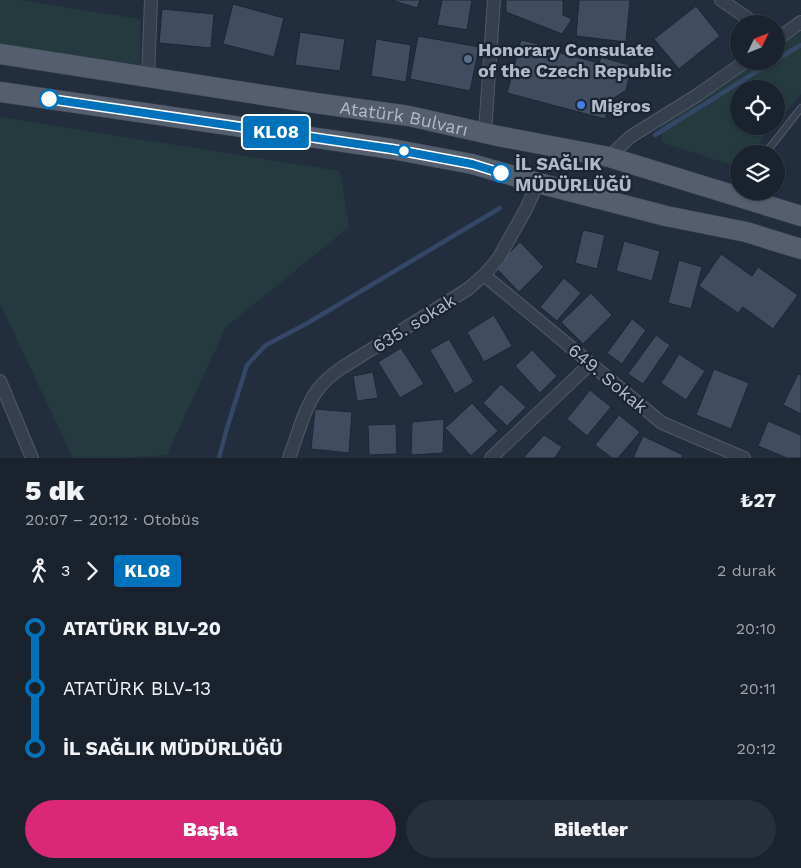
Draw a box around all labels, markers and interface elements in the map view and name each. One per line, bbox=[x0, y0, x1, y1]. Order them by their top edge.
north arrow bbox=[730, 15, 785, 70]
map controls bbox=[730, 15, 785, 200]
place label: Honorary Consulate of the Czech Republic bbox=[478, 39, 672, 81]
marker: Honorary Consulate of the Czech Republic bbox=[462, 53, 474, 65]
button: locate bbox=[730, 80, 785, 135]
unlabelled marker bbox=[39, 89, 59, 109]
place label: Migros bbox=[591, 95, 651, 116]
street label: Atatürk Bulvarı bbox=[338, 96, 470, 139]
marker: Migros bbox=[575, 99, 587, 111]
line badge: KL08 bbox=[241, 116, 311, 148]
text: KL08 bbox=[253, 121, 299, 142]
unlabelled marker bbox=[397, 144, 411, 158]
button: layers bbox=[730, 145, 785, 200]
place label: İL SAĞLIK MÜDÜRLÜĞÜ bbox=[515, 153, 632, 195]
marker: İL SAĞLIK MÜDÜRLÜĞÜ bbox=[491, 163, 511, 183]
street label: 635. sokak bbox=[369, 289, 459, 357]
street label: 649. Sokak bbox=[564, 339, 652, 417]
text: 5 dk bbox=[25, 474, 84, 507]
text: ₺27 bbox=[740, 489, 776, 512]
text: 20:07 – 20:12 · Otobüs bbox=[25, 510, 199, 529]
icon: walk bbox=[25, 557, 53, 585]
icon: forward bbox=[78, 557, 106, 585]
text: KL08 bbox=[124, 560, 171, 581]
text: 3 bbox=[61, 561, 70, 580]
text: 2 durak bbox=[717, 561, 776, 580]
text: ATATÜRK BLV-20 bbox=[63, 617, 221, 640]
text: 20:10 bbox=[736, 619, 776, 638]
text: ATATÜRK BLV-13 bbox=[63, 677, 211, 700]
text: 20:11 bbox=[740, 679, 776, 698]
text: İL SAĞLIK MÜDÜRLÜĞÜ bbox=[63, 737, 283, 760]
text: 20:12 bbox=[736, 739, 776, 758]
button: Başla bbox=[25, 800, 396, 858]
button: Biletler bbox=[406, 800, 776, 858]

